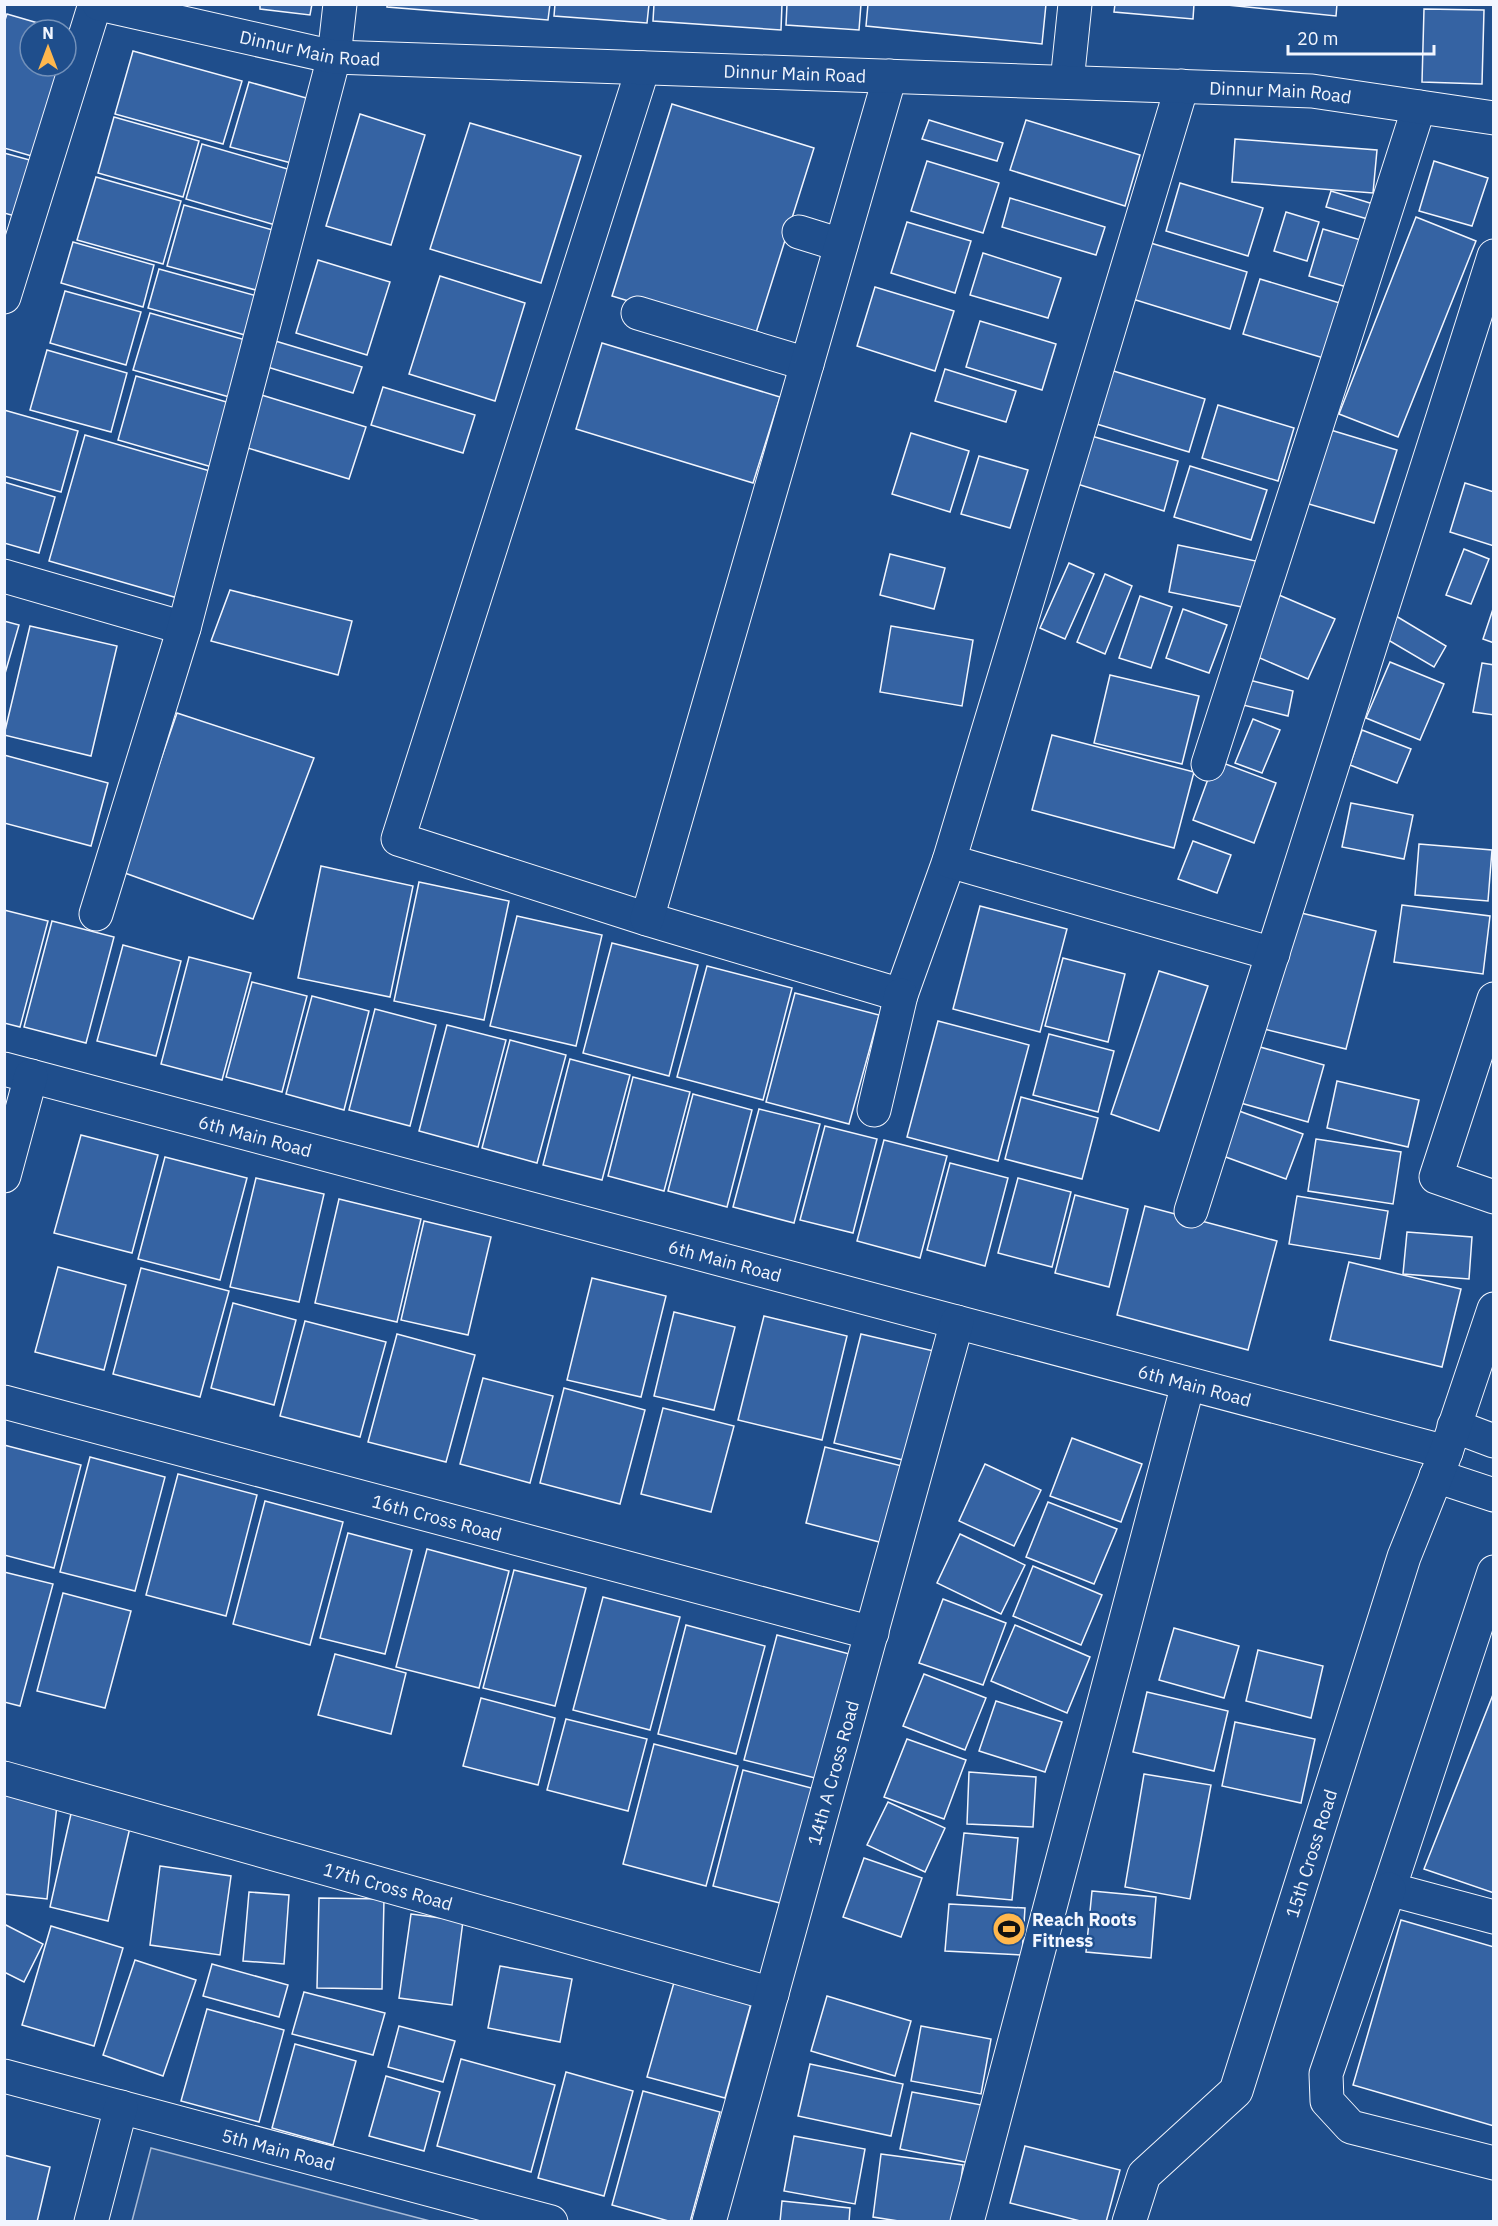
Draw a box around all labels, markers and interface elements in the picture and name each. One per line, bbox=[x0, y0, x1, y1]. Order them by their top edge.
north arrow bbox=[18, 18, 78, 78]
scale bar bbox=[1288, 18, 1434, 56]
text: N bbox=[42, 23, 54, 43]
street label: Dinnur Main Road bbox=[238, 25, 381, 70]
text: 20 m bbox=[1297, 27, 1339, 50]
street label: Dinnur Main Road bbox=[723, 59, 867, 87]
street label: Dinnur Main Road bbox=[1209, 76, 1353, 108]
street label: 6th Main Road bbox=[196, 1110, 314, 1162]
street label: 6th Main Road bbox=[666, 1234, 784, 1287]
street label: 6th Main Road bbox=[1136, 1359, 1254, 1411]
street label: 16th Cross Road bbox=[370, 1489, 504, 1545]
street label: 14th A Cross Road bbox=[802, 1698, 864, 1848]
street label: 15th Cross Road bbox=[1280, 1786, 1342, 1920]
street label: 17th Cross Road bbox=[321, 1857, 455, 1915]
place label: Reach Roots Fitness bbox=[1032, 1908, 1137, 1952]
sports icon: Reach Roots Fitness bbox=[991, 1911, 1027, 1947]
street label: 5th Main Road bbox=[219, 2123, 338, 2175]

